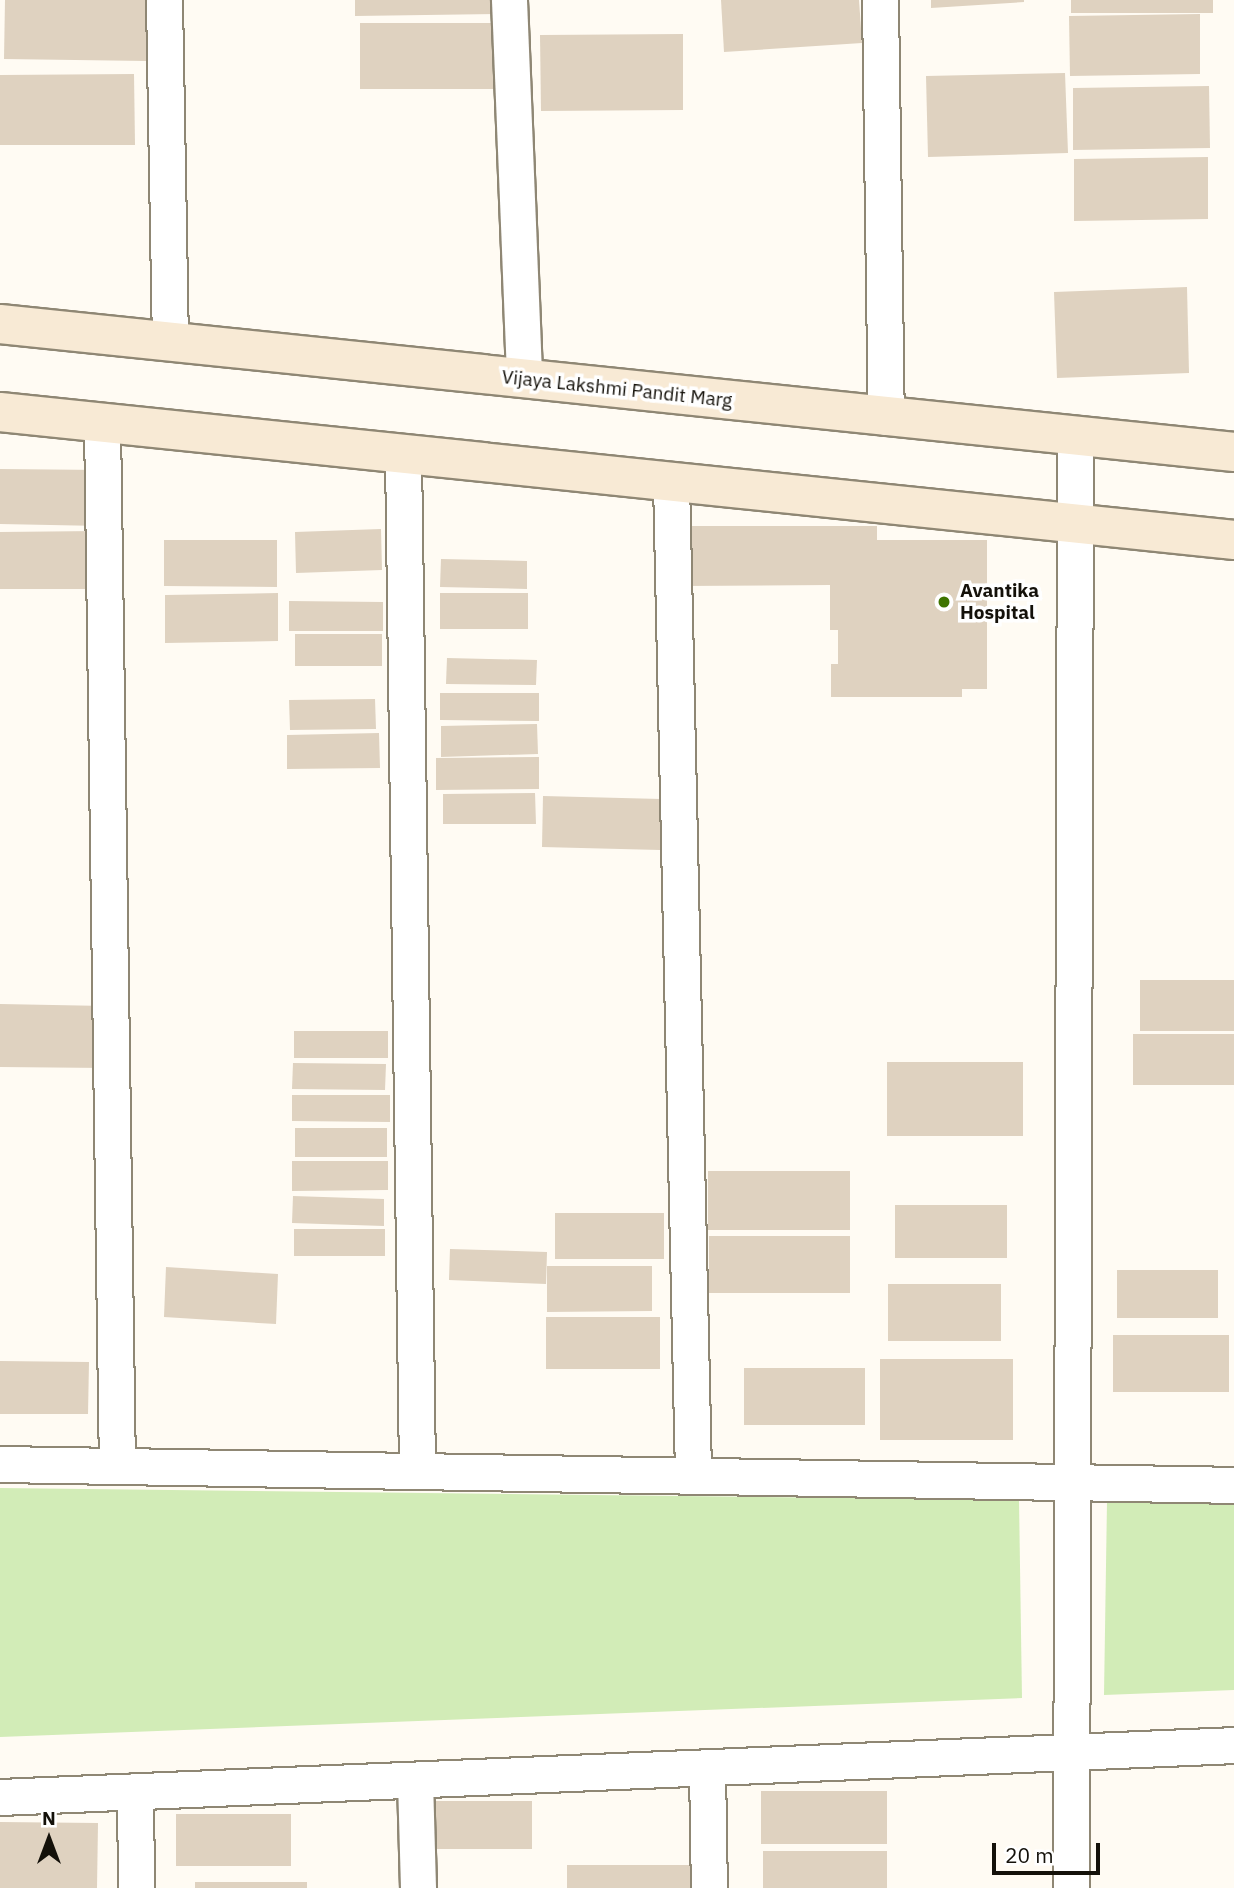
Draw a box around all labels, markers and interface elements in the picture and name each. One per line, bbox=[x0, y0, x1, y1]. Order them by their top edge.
street label: Vijaya Lakshmi Pandit Marg bbox=[501, 366, 733, 412]
place label: Avantika Hospital bbox=[960, 580, 1039, 624]
marker: Avantika Hospital bbox=[934, 592, 954, 612]
north arrow bbox=[14, 1804, 84, 1874]
text: N bbox=[42, 1806, 56, 1830]
scale bar bbox=[996, 1828, 1104, 1872]
text: 20 m bbox=[1005, 1841, 1054, 1869]

